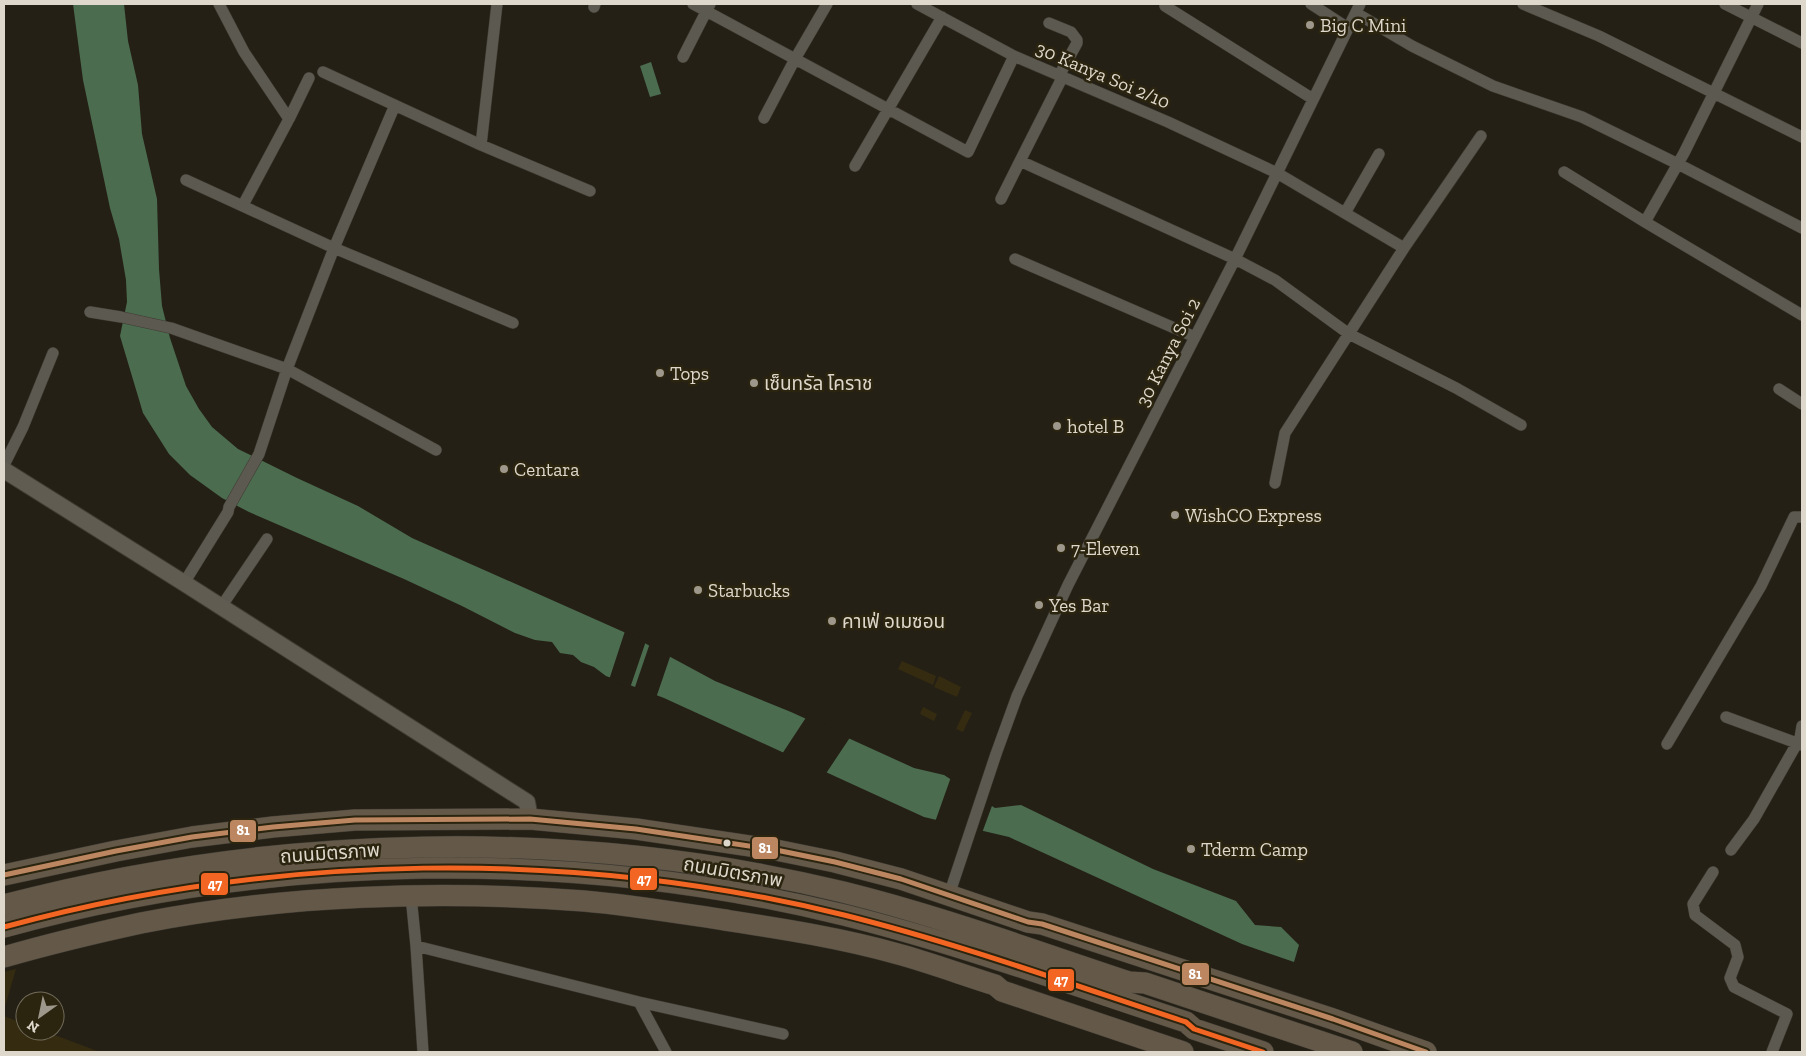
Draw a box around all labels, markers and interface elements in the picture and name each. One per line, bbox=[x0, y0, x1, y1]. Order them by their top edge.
place label: Big C Mini bbox=[1320, 14, 1406, 37]
marker: Big C Mini bbox=[1304, 19, 1316, 31]
street label: 30 Kanya Soi 2/10 bbox=[1032, 36, 1174, 114]
street label: 30 Kanya Soi 2 bbox=[1131, 294, 1205, 410]
place label: Tops bbox=[670, 362, 709, 385]
marker: Tops bbox=[654, 367, 666, 379]
place label: เซ็นทรัล โคราช bbox=[764, 372, 872, 395]
marker: เซ็นทรัล โคราช bbox=[748, 377, 760, 389]
place label: hotel B bbox=[1067, 415, 1124, 438]
marker: hotel B bbox=[1051, 420, 1063, 432]
place label: Centara bbox=[514, 458, 579, 481]
marker: Centara bbox=[498, 463, 510, 475]
place label: WishCO Express bbox=[1185, 504, 1322, 527]
marker: WishCO Express bbox=[1169, 509, 1181, 521]
place label: 7-Eleven bbox=[1071, 537, 1140, 560]
marker: 7-Eleven bbox=[1055, 542, 1067, 554]
place label: Starbucks bbox=[708, 579, 790, 602]
marker: Starbucks bbox=[692, 584, 704, 596]
place label: Yes Bar bbox=[1048, 594, 1109, 617]
marker: Yes Bar bbox=[1033, 599, 1045, 611]
place label: คาเฟ่ อเมซอน bbox=[842, 610, 945, 633]
marker: คาเฟ่ อเมซอน bbox=[826, 615, 838, 627]
line badge: 81 bbox=[229, 819, 257, 843]
text: 81 bbox=[236, 822, 250, 839]
line badge: 81 bbox=[751, 836, 779, 860]
street label: ถนนมิตรภาพ bbox=[279, 838, 381, 868]
unlabelled marker bbox=[722, 838, 732, 848]
place label: Tderm Camp bbox=[1201, 838, 1308, 861]
text: 81 bbox=[758, 840, 772, 857]
marker: Tderm Camp bbox=[1185, 843, 1197, 855]
street label: ถนนมิตรภาพ bbox=[682, 852, 784, 892]
line badge: 47 bbox=[629, 867, 658, 891]
text: 47 bbox=[637, 871, 651, 888]
line badge: 47 bbox=[200, 872, 229, 896]
text: 47 bbox=[208, 876, 222, 893]
line badge: 81 bbox=[1181, 962, 1210, 986]
text: 81 bbox=[1188, 966, 1202, 983]
line badge: 47 bbox=[1047, 968, 1075, 992]
text: 47 bbox=[1054, 972, 1068, 989]
north arrow bbox=[15, 991, 65, 1041]
text: N bbox=[24, 1016, 42, 1037]

